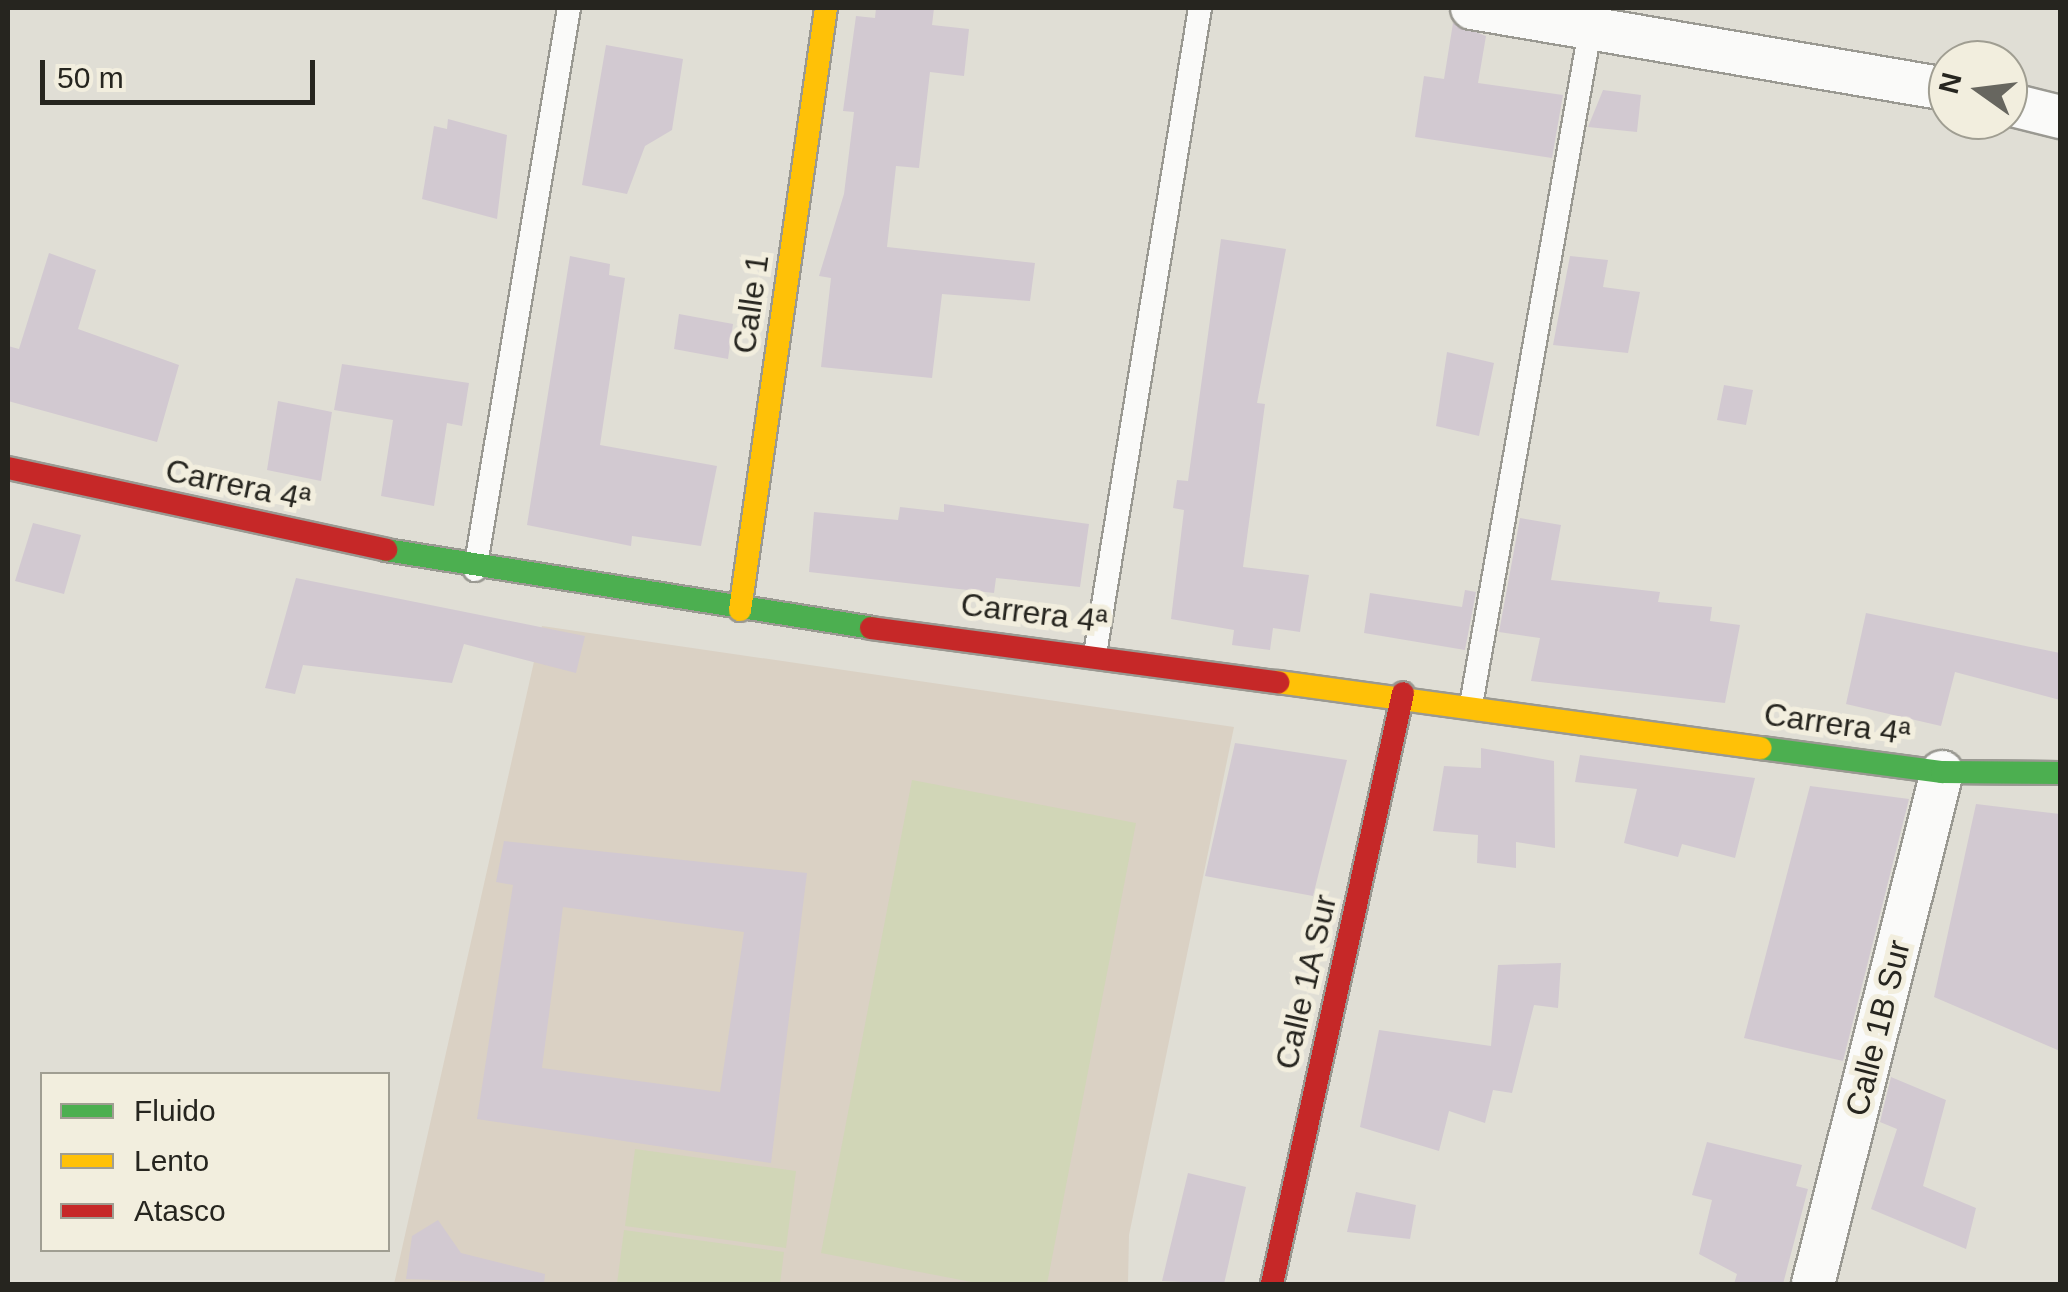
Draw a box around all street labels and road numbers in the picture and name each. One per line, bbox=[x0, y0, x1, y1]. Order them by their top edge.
street label: Calle 1 bbox=[725, 252, 777, 356]
street label: Carrera 4ª bbox=[162, 451, 314, 519]
street label: Carrera 4ª bbox=[959, 585, 1109, 641]
street label: Carrera 4ª bbox=[1762, 695, 1912, 753]
street label: Calle 1A Sur bbox=[1267, 890, 1345, 1074]
street label: Calle 1B Sur bbox=[1838, 936, 1918, 1120]

